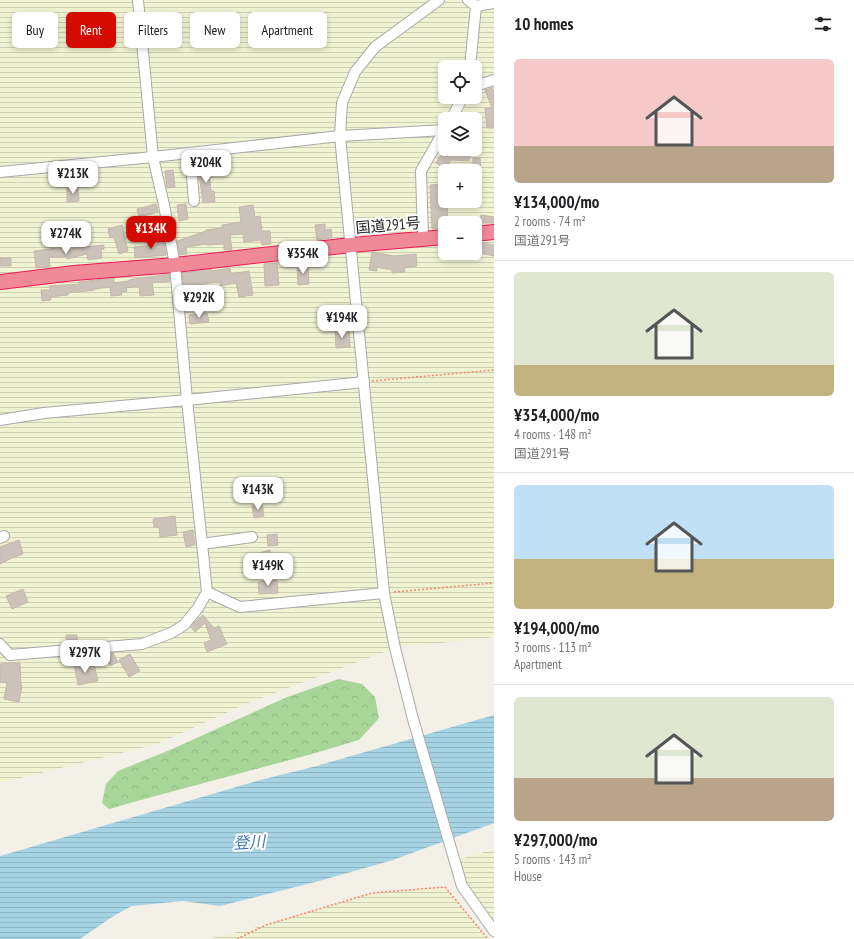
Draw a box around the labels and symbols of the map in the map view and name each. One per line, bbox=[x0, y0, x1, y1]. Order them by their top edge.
pin: ¥204K bbox=[178, 150, 234, 184]
pin: ¥213K bbox=[45, 161, 101, 195]
street label: 国道291号 bbox=[355, 213, 421, 237]
pin: ¥134K bbox=[123, 216, 179, 250]
pin: ¥274K bbox=[38, 221, 94, 255]
pin: ¥354K bbox=[275, 241, 331, 275]
pin: ¥292K bbox=[171, 285, 227, 319]
pin: ¥194K bbox=[314, 305, 370, 339]
pin: ¥143K bbox=[230, 477, 286, 511]
pin: ¥149K bbox=[240, 553, 296, 587]
pin: ¥297K bbox=[57, 640, 113, 674]
water label: 登川 bbox=[232, 831, 268, 853]

